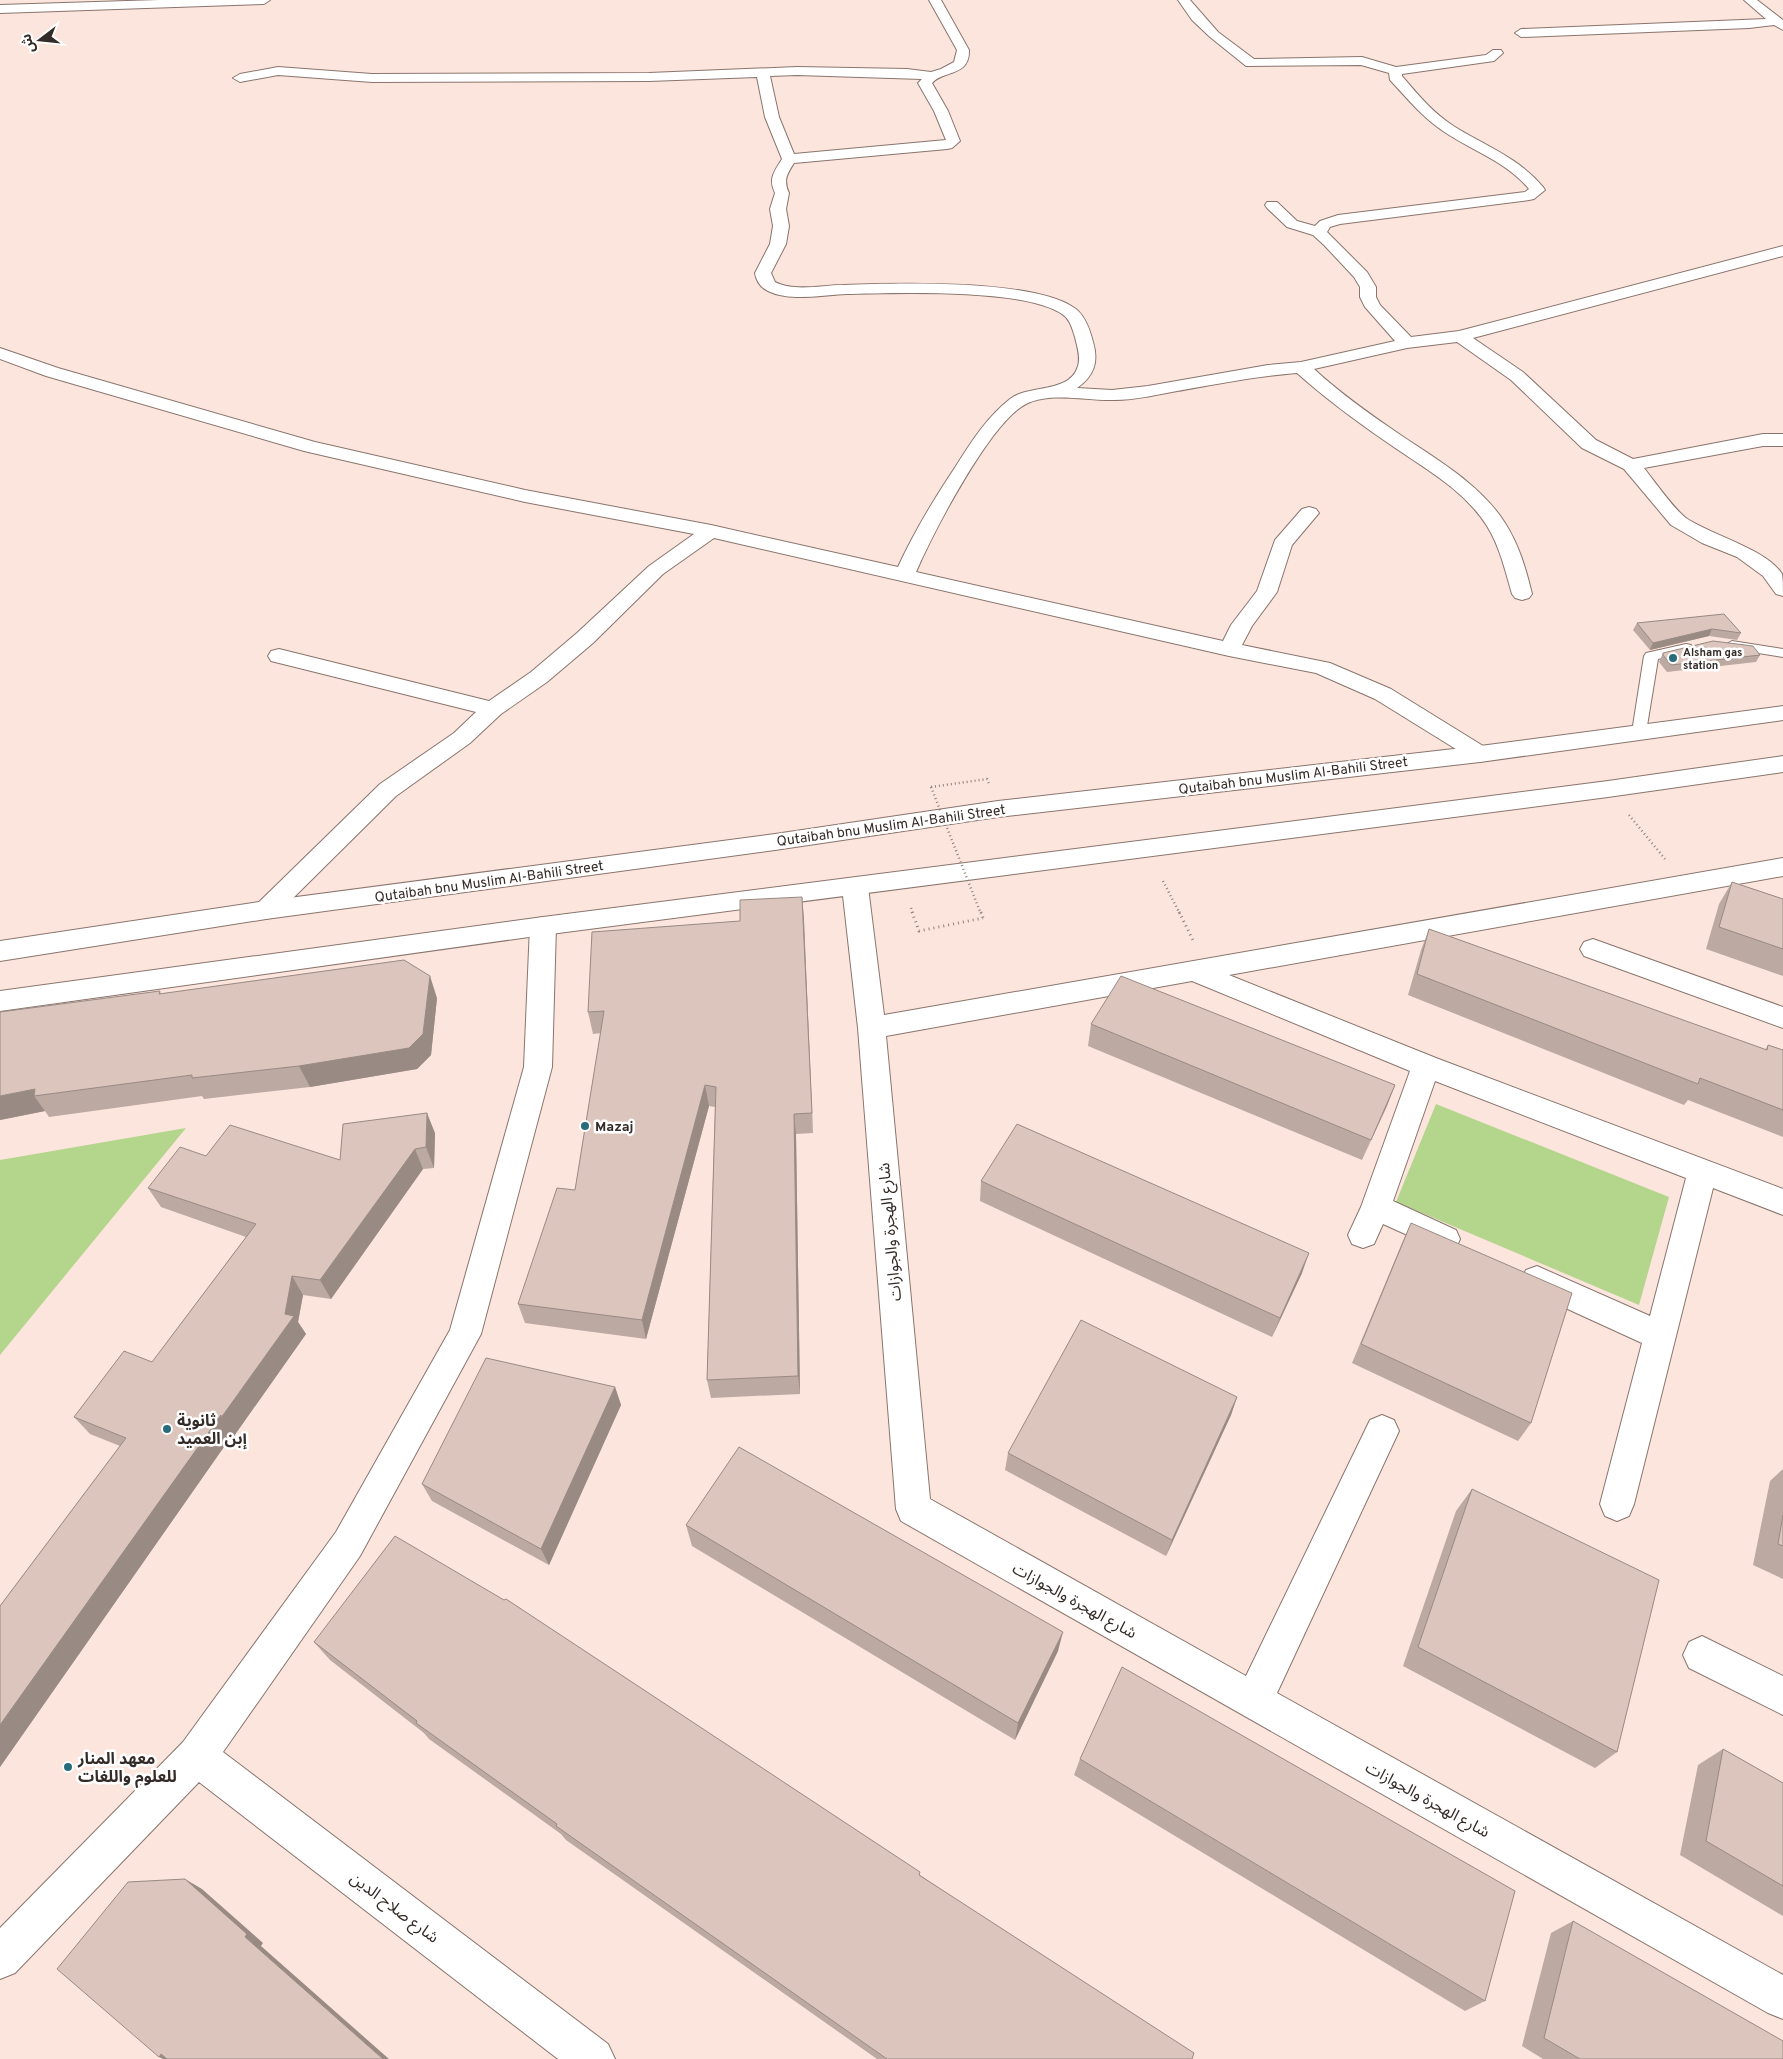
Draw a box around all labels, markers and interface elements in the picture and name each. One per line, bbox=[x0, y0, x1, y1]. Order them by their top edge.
north arrow bbox=[15, 15, 65, 65]
text: ش bbox=[18, 32, 40, 55]
place label: Alsham gas station bbox=[1683, 646, 1743, 673]
marker: Alsham gas station bbox=[1667, 652, 1679, 664]
street label: Qutaibah bnu Muslim Al-Bahili Street bbox=[1178, 754, 1409, 799]
street label: Qutaibah bnu Muslim Al-Bahili Street bbox=[776, 802, 1007, 851]
street label: Qutaibah bnu Muslim Al-Bahili Street bbox=[374, 858, 605, 907]
place label: Mazaj bbox=[595, 1119, 634, 1136]
marker: Mazaj bbox=[579, 1120, 591, 1132]
street label: شارع الهجرة والجوازات bbox=[875, 1162, 908, 1302]
place label: ثانوية إبن العميد bbox=[177, 1412, 247, 1450]
marker: ثانوية إبن العميد bbox=[161, 1423, 173, 1435]
street label: شارع الهجرة والجوازات bbox=[1008, 1559, 1140, 1645]
place label: معهد المنار للعلوم واللغات bbox=[77, 1750, 177, 1788]
street label: شارع الهجرة والجوازات bbox=[1361, 1758, 1493, 1844]
marker: معهد المنار للعلوم واللغات bbox=[62, 1761, 74, 1773]
street label: شارع صلاح الدين bbox=[345, 1869, 442, 1949]

